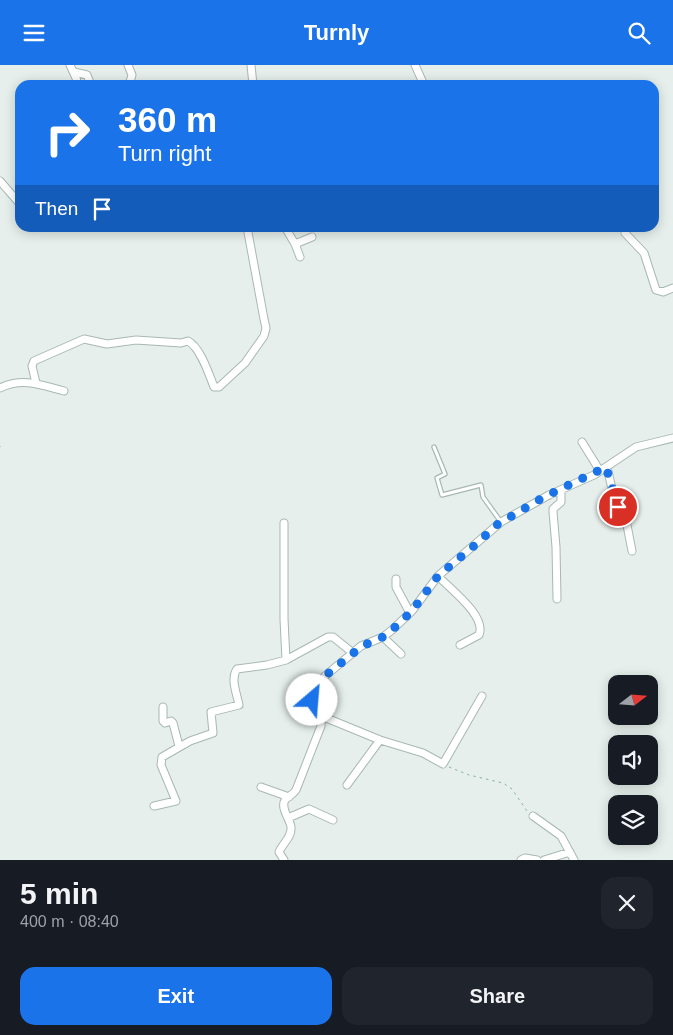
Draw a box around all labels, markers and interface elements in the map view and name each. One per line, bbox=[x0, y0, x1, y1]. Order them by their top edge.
icon: menu bbox=[20, 19, 48, 47]
icon: search bbox=[625, 19, 653, 47]
text: Turnly bbox=[304, 20, 369, 45]
icon: right bbox=[35, 100, 100, 165]
text: 360 m bbox=[118, 100, 217, 139]
text: Turn right bbox=[118, 141, 211, 166]
icon: arrive bbox=[88, 195, 116, 223]
text: Then bbox=[35, 198, 78, 219]
pin bbox=[597, 486, 639, 528]
icon: arrive bbox=[604, 493, 632, 521]
position arrow bbox=[285, 673, 337, 725]
north arrow bbox=[608, 675, 658, 725]
map controls bbox=[608, 675, 658, 845]
button: sound bbox=[608, 735, 658, 785]
button: layers bbox=[608, 795, 658, 845]
text: 5 min bbox=[20, 877, 98, 910]
button: close bbox=[601, 877, 653, 929]
text: 400 m · 08:40 bbox=[20, 913, 119, 930]
button: Exit bbox=[20, 967, 332, 1025]
button: Share bbox=[342, 967, 653, 1025]

